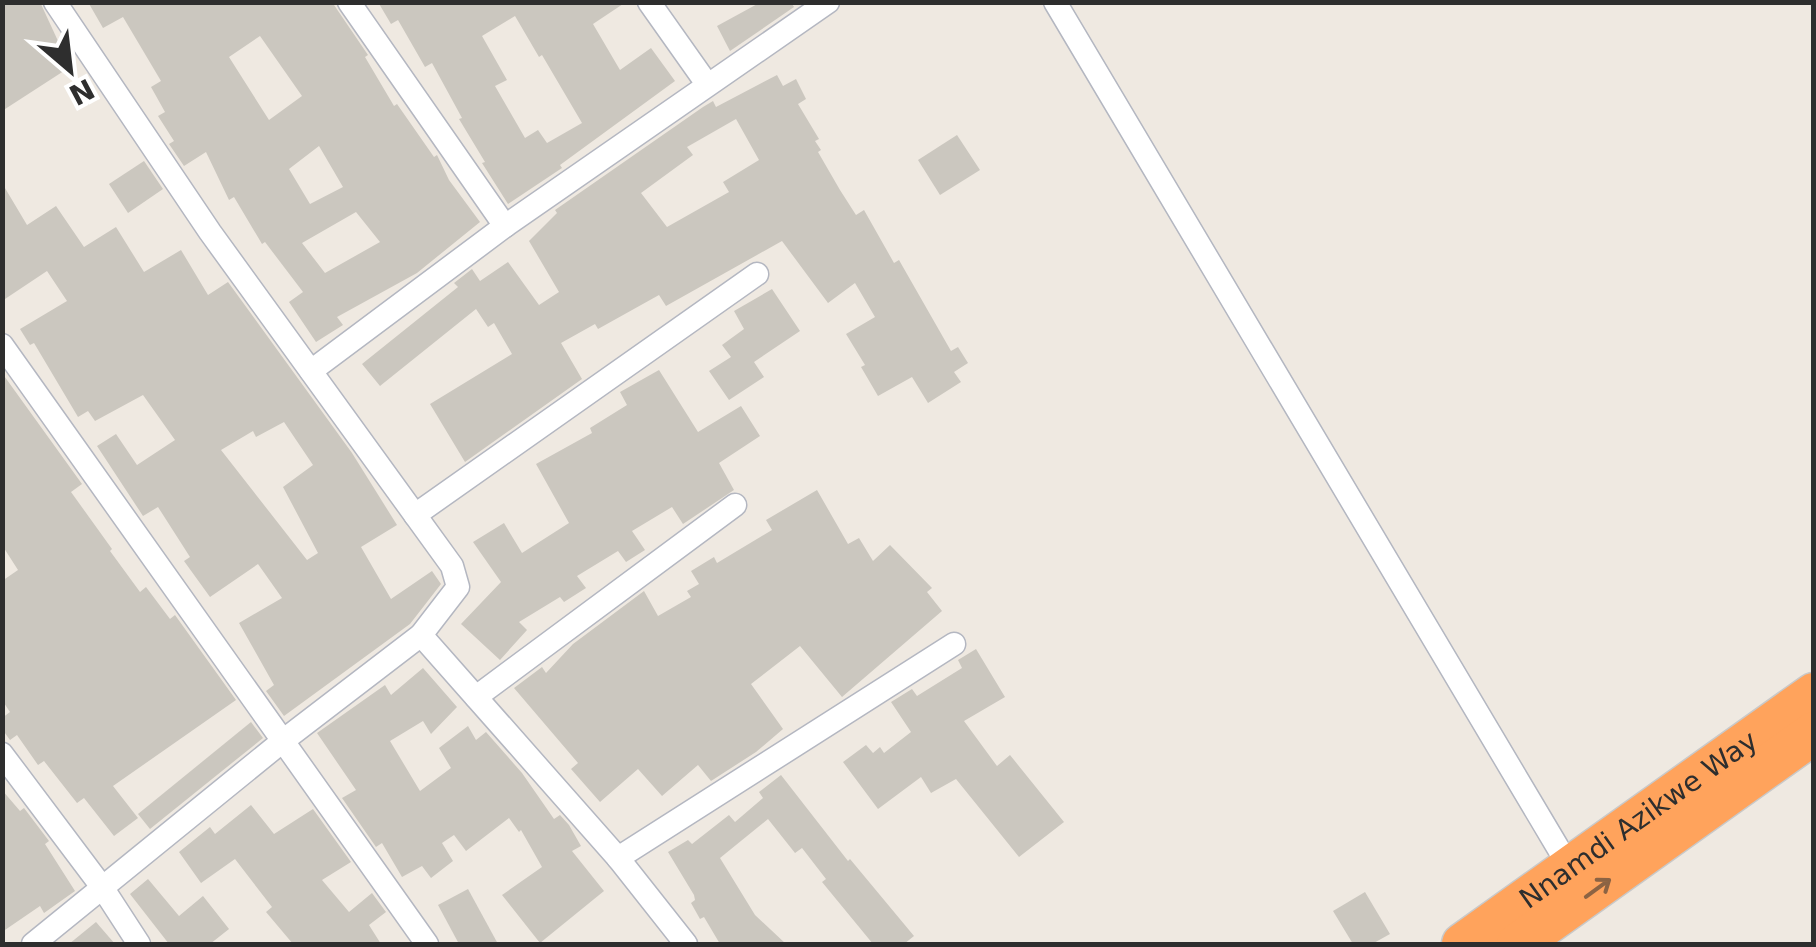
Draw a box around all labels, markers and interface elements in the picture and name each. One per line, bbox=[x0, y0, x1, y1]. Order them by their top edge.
north arrow bbox=[20, 20, 120, 120]
text: N bbox=[63, 72, 100, 112]
street label: Nnamdi Azikwe Way bbox=[1513, 724, 1764, 916]
one-way arrow bbox=[1583, 877, 1611, 898]

